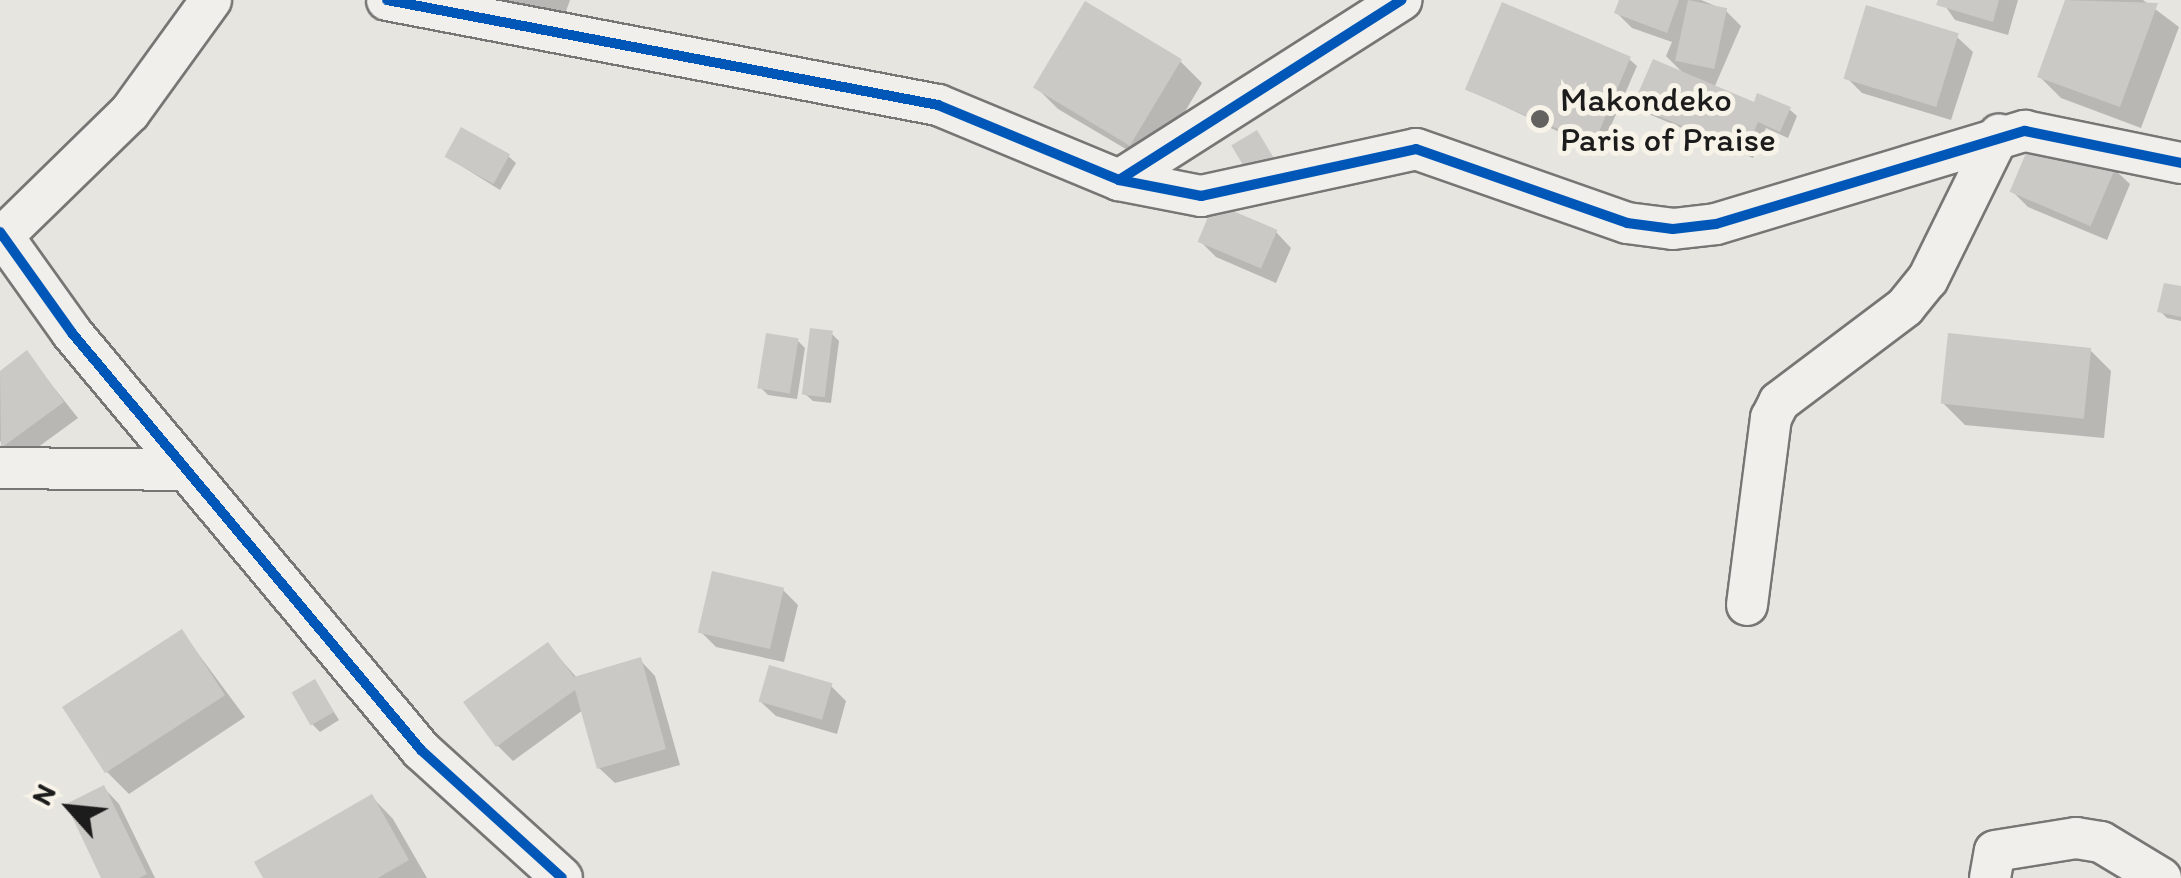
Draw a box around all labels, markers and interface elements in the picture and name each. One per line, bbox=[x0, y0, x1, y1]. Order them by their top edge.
place label: Makondeko Paris of Praise bbox=[1560, 78, 1776, 160]
marker: Makondeko Paris of Praise bbox=[1529, 108, 1551, 130]
north arrow bbox=[20, 758, 120, 858]
text: N bbox=[24, 778, 63, 811]

